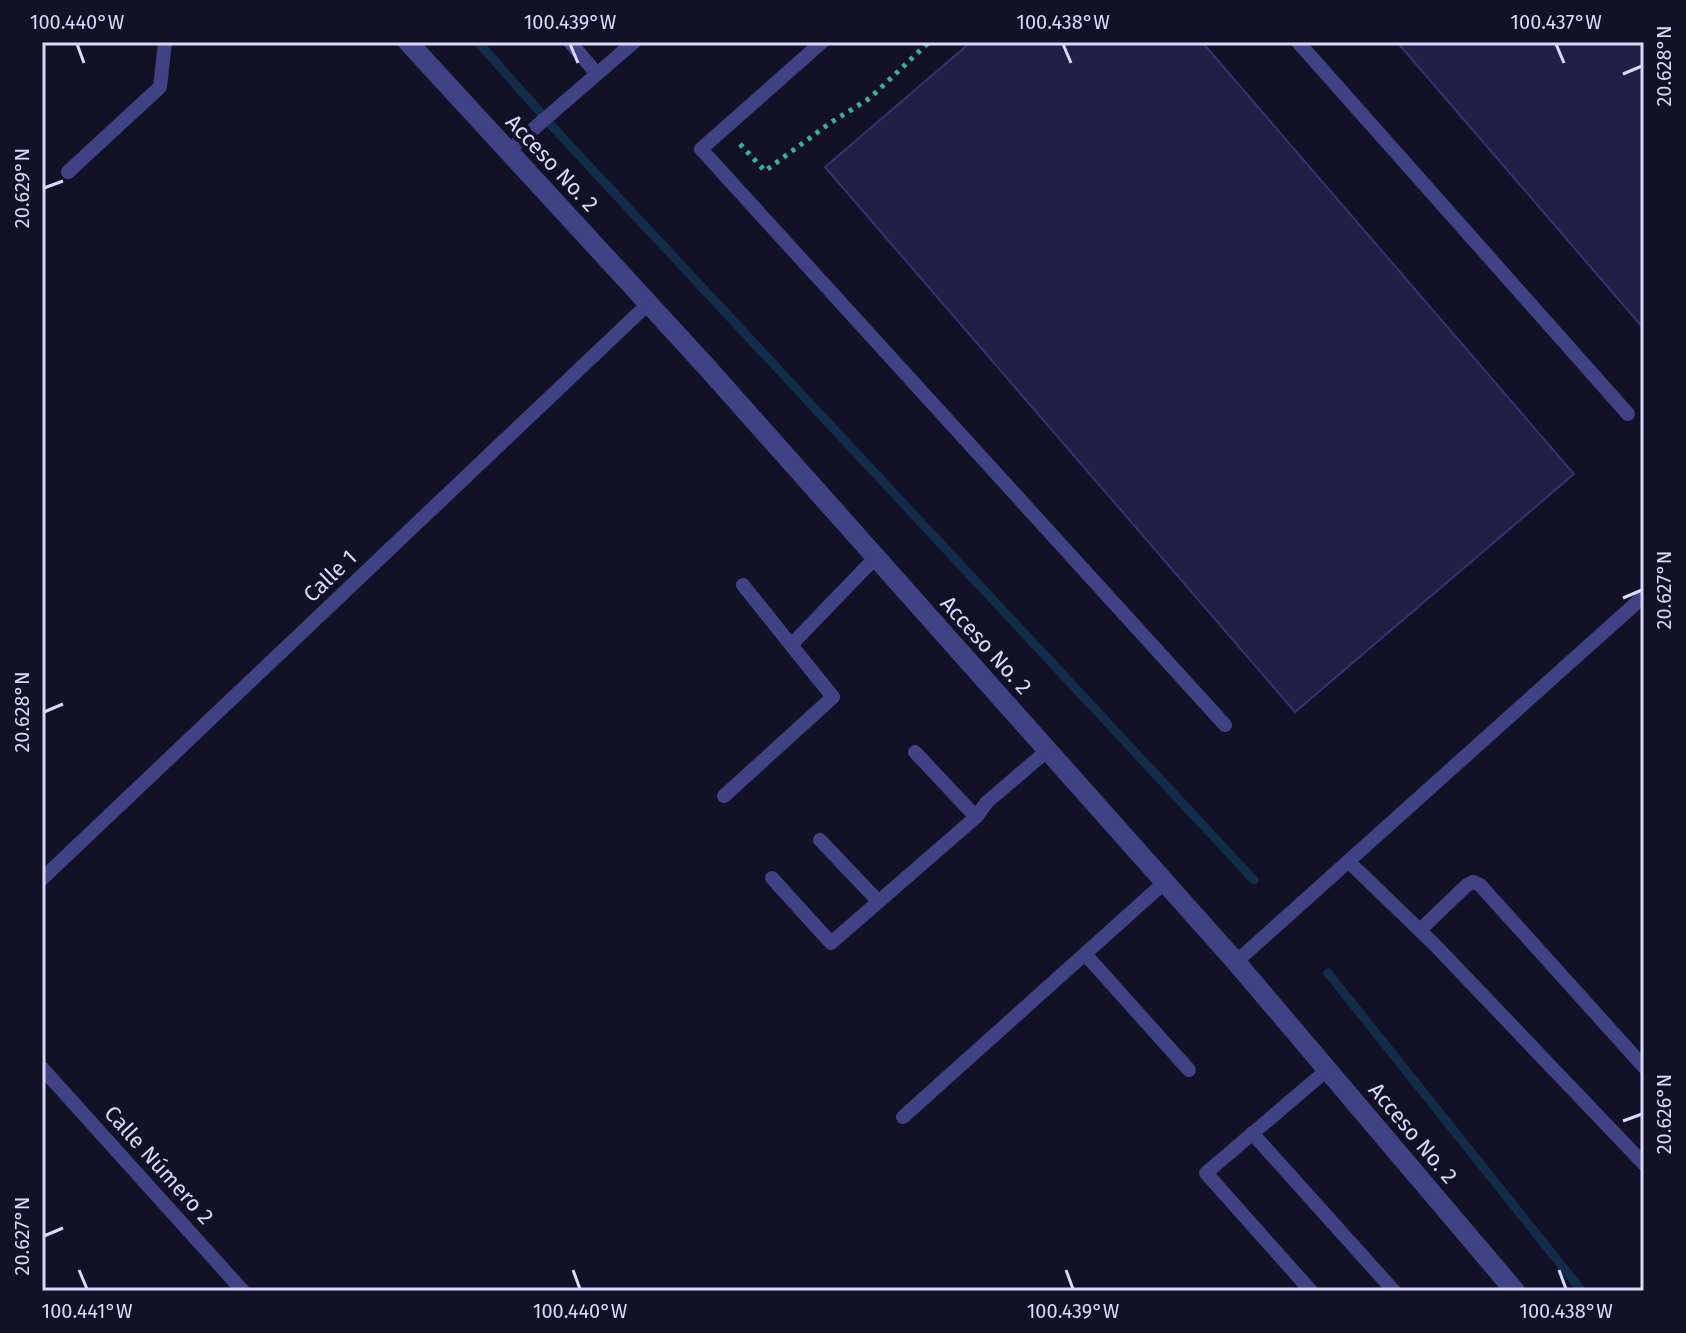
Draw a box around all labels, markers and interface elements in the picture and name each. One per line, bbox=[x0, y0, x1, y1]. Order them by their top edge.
text: 100.440°W bbox=[30, 10, 125, 34]
text: 100.439°W bbox=[524, 10, 617, 34]
text: 100.438°W bbox=[1016, 10, 1110, 34]
text: 100.437°W bbox=[1510, 10, 1602, 34]
text: 20.628°N bbox=[1652, 25, 1676, 107]
street label: Acceso No. 2 bbox=[500, 109, 604, 217]
text: 20.629°N bbox=[10, 148, 34, 228]
street label: Calle 1 bbox=[298, 544, 362, 608]
text: 20.627°N bbox=[1652, 551, 1676, 629]
street label: Acceso No. 2 bbox=[935, 590, 1037, 700]
text: 20.628°N bbox=[10, 671, 34, 753]
text: 20.626°N bbox=[1652, 1074, 1676, 1154]
street label: Acceso No. 2 bbox=[1363, 1077, 1463, 1189]
street label: Calle Número 2 bbox=[99, 1100, 219, 1230]
text: 20.627°N bbox=[10, 1197, 34, 1275]
text: 100.441°W bbox=[42, 1299, 133, 1323]
text: 100.440°W bbox=[533, 1299, 628, 1323]
text: 100.439°W bbox=[1027, 1299, 1120, 1323]
text: 100.438°W bbox=[1519, 1299, 1613, 1323]

